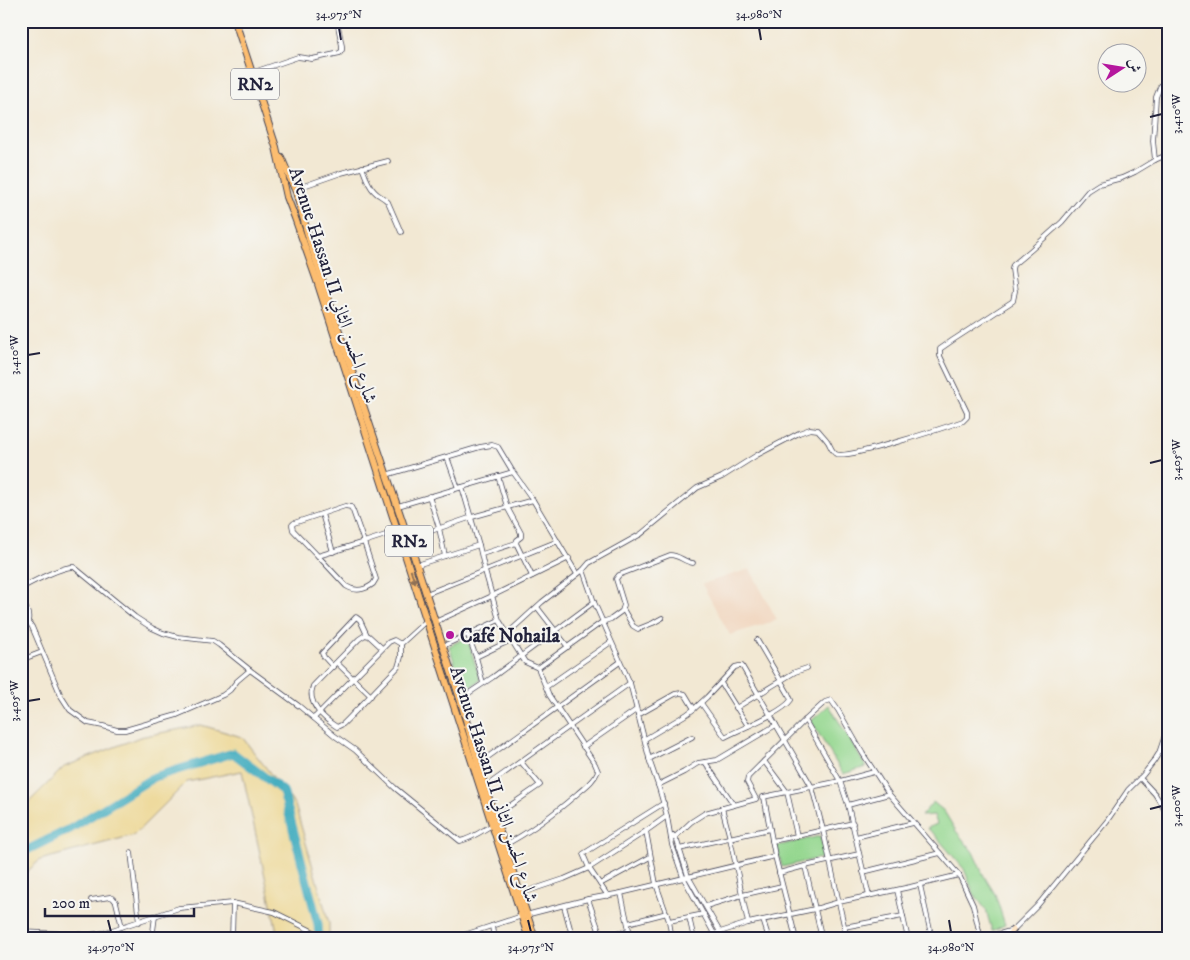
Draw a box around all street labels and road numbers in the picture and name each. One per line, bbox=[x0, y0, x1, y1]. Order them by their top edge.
road number: RN2 bbox=[231, 68, 279, 100]
street label: Avenue Hassan II شارع الحسن الثاني bbox=[281, 164, 382, 408]
road number: RN2 bbox=[385, 526, 433, 556]
street label: Avenue Hassan II شارع الحسن الثاني bbox=[442, 663, 543, 907]

